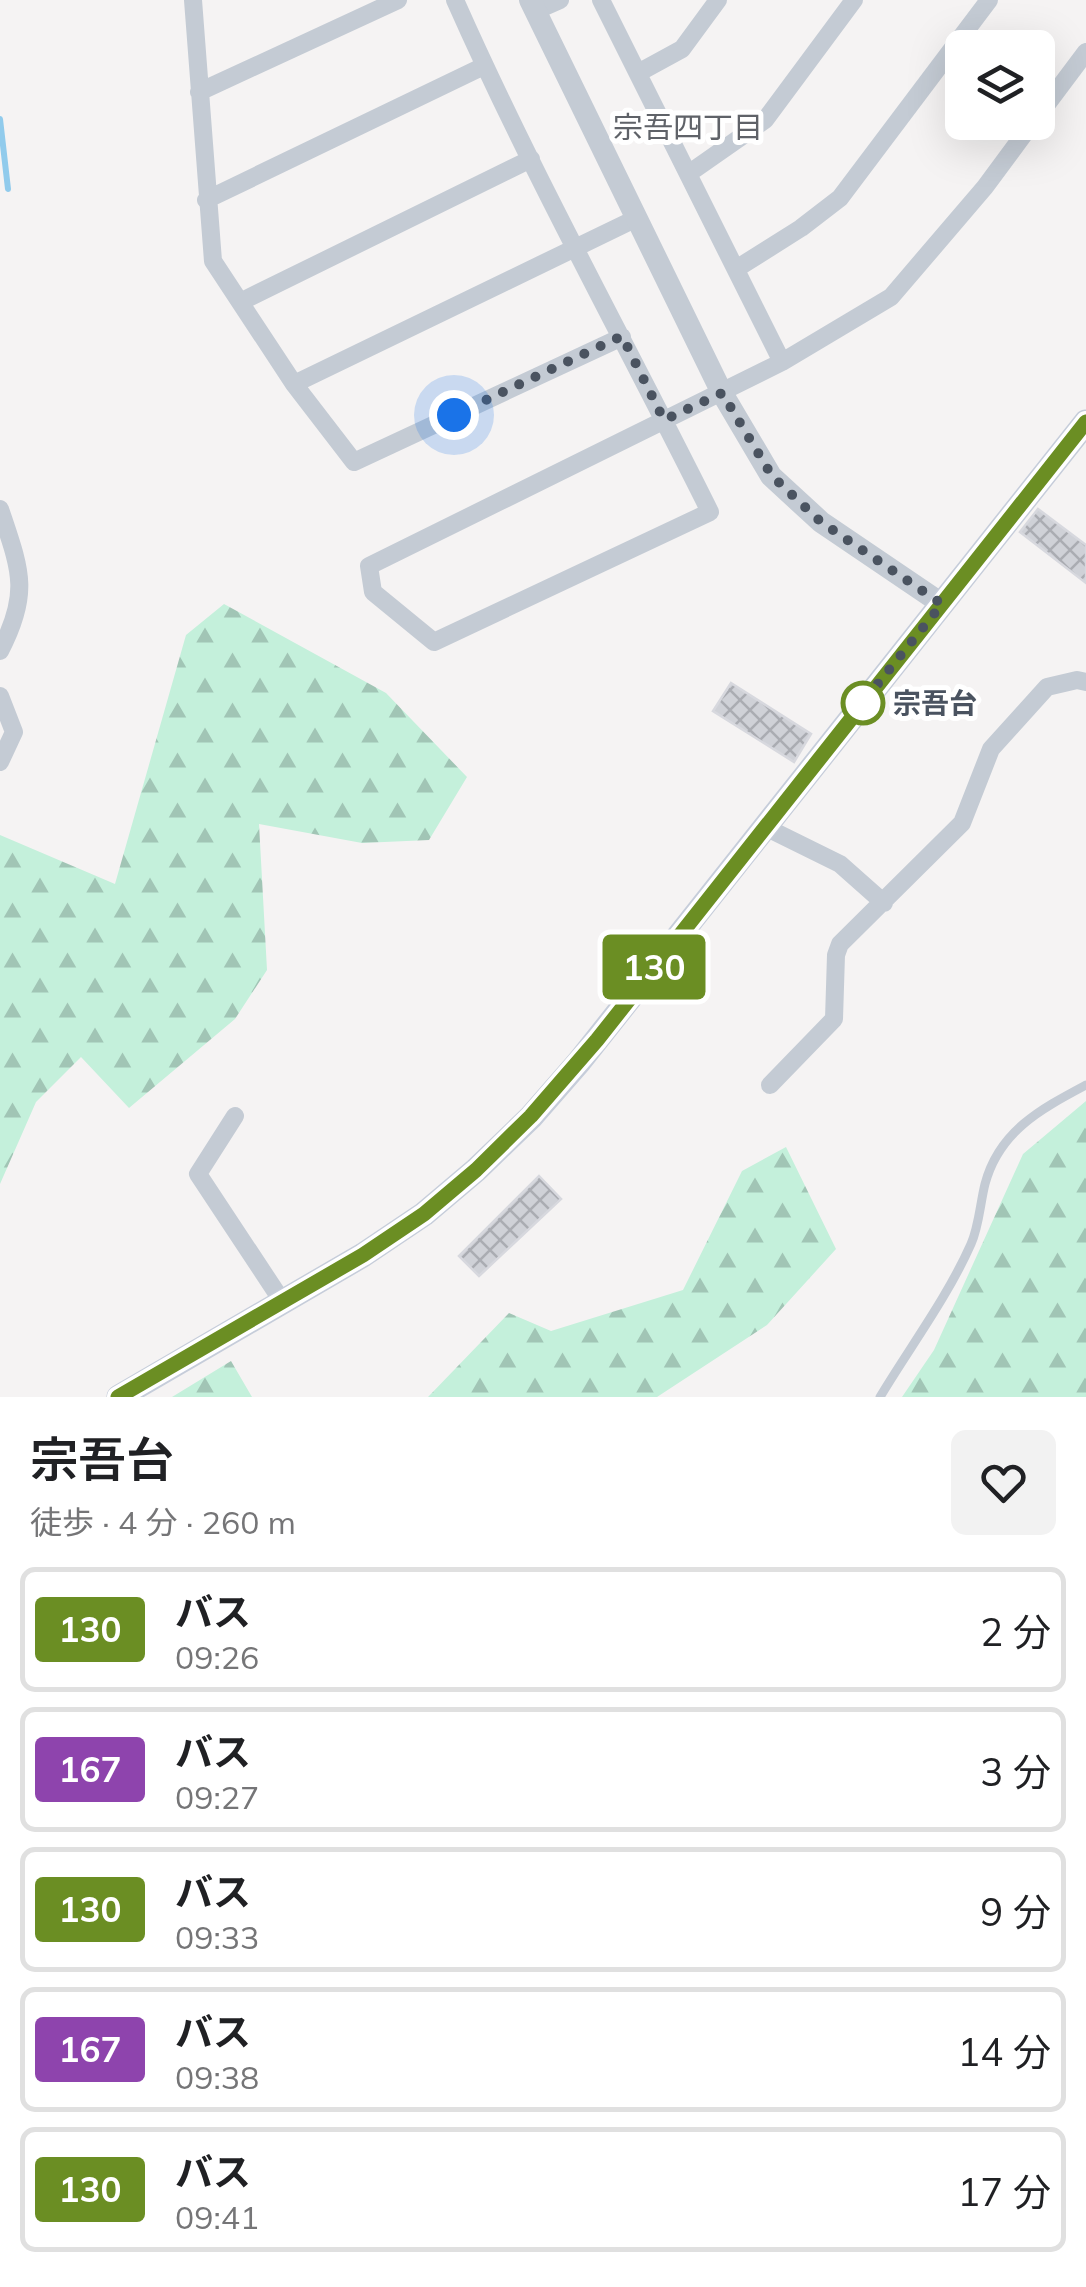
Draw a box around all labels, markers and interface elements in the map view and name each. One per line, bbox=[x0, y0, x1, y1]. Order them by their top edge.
map controls bbox=[945, 30, 1055, 140]
button: layers bbox=[945, 30, 1055, 140]
district label: 宗吾四丁目 bbox=[613, 108, 763, 146]
your location bbox=[429, 390, 479, 440]
marker: 宗吾台 bbox=[842, 682, 884, 724]
place label: 宗吾台 bbox=[893, 685, 977, 720]
line badge: 130 bbox=[596, 934, 712, 1000]
text: 130 bbox=[622, 945, 686, 989]
text: 宗吾台 bbox=[30, 1429, 174, 1489]
button: heart bbox=[951, 1430, 1056, 1535]
text: 徒歩 · 4 分 · 260 m bbox=[30, 1502, 296, 1542]
text: バス bbox=[175, 1588, 251, 1636]
text: 130 bbox=[58, 1607, 122, 1651]
text: 2 分 bbox=[980, 1608, 1051, 1656]
text: 09:26 bbox=[175, 1637, 259, 1677]
text: バス bbox=[175, 1728, 251, 1776]
text: 167 bbox=[58, 1747, 122, 1791]
text: 3 分 bbox=[980, 1748, 1051, 1796]
text: 09:27 bbox=[175, 1777, 259, 1817]
text: バス bbox=[175, 1868, 251, 1916]
text: 130 bbox=[58, 1887, 122, 1931]
text: 9 分 bbox=[980, 1888, 1051, 1936]
text: 09:33 bbox=[175, 1917, 259, 1957]
text: バス bbox=[175, 2008, 251, 2056]
text: 167 bbox=[58, 2027, 122, 2071]
text: 14 分 bbox=[957, 2028, 1051, 2076]
text: 09:38 bbox=[175, 2057, 259, 2097]
text: バス bbox=[175, 2148, 251, 2196]
text: 130 bbox=[58, 2167, 122, 2211]
text: 17 分 bbox=[957, 2168, 1051, 2216]
text: 09:41 bbox=[175, 2197, 259, 2237]

